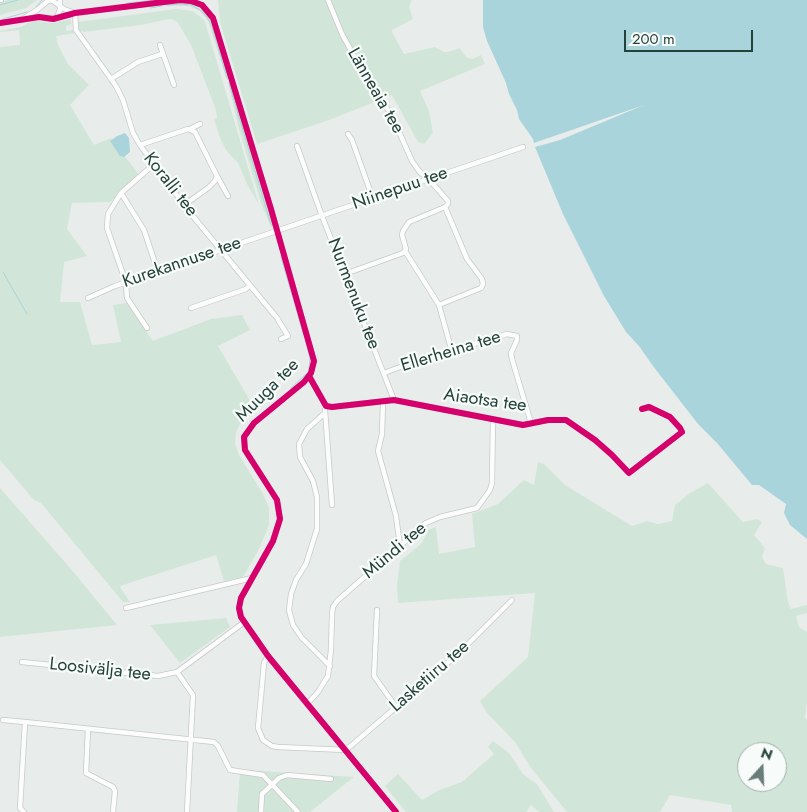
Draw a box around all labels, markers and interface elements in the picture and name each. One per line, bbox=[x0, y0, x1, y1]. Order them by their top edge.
scale bar bbox=[627, 20, 756, 52]
text: 200 m bbox=[632, 28, 675, 50]
street label: Länneaia tee bbox=[342, 44, 408, 138]
street label: Koralli tee bbox=[138, 149, 202, 221]
street label: Niinepuu tee bbox=[349, 163, 451, 215]
street label: Kurekannuse tee bbox=[120, 233, 244, 293]
street label: Nurmenuku tee bbox=[322, 235, 384, 353]
street label: Ellerheina tee bbox=[398, 327, 504, 377]
street label: Muuga tee bbox=[232, 355, 304, 427]
street label: Aiaotsa tee bbox=[442, 384, 528, 418]
street label: Mündi tee bbox=[359, 518, 431, 584]
street label: Lasketiiru tee bbox=[386, 637, 474, 717]
street label: Loosivälja tee bbox=[48, 654, 152, 686]
north arrow bbox=[737, 742, 787, 792]
text: N bbox=[758, 743, 775, 765]

